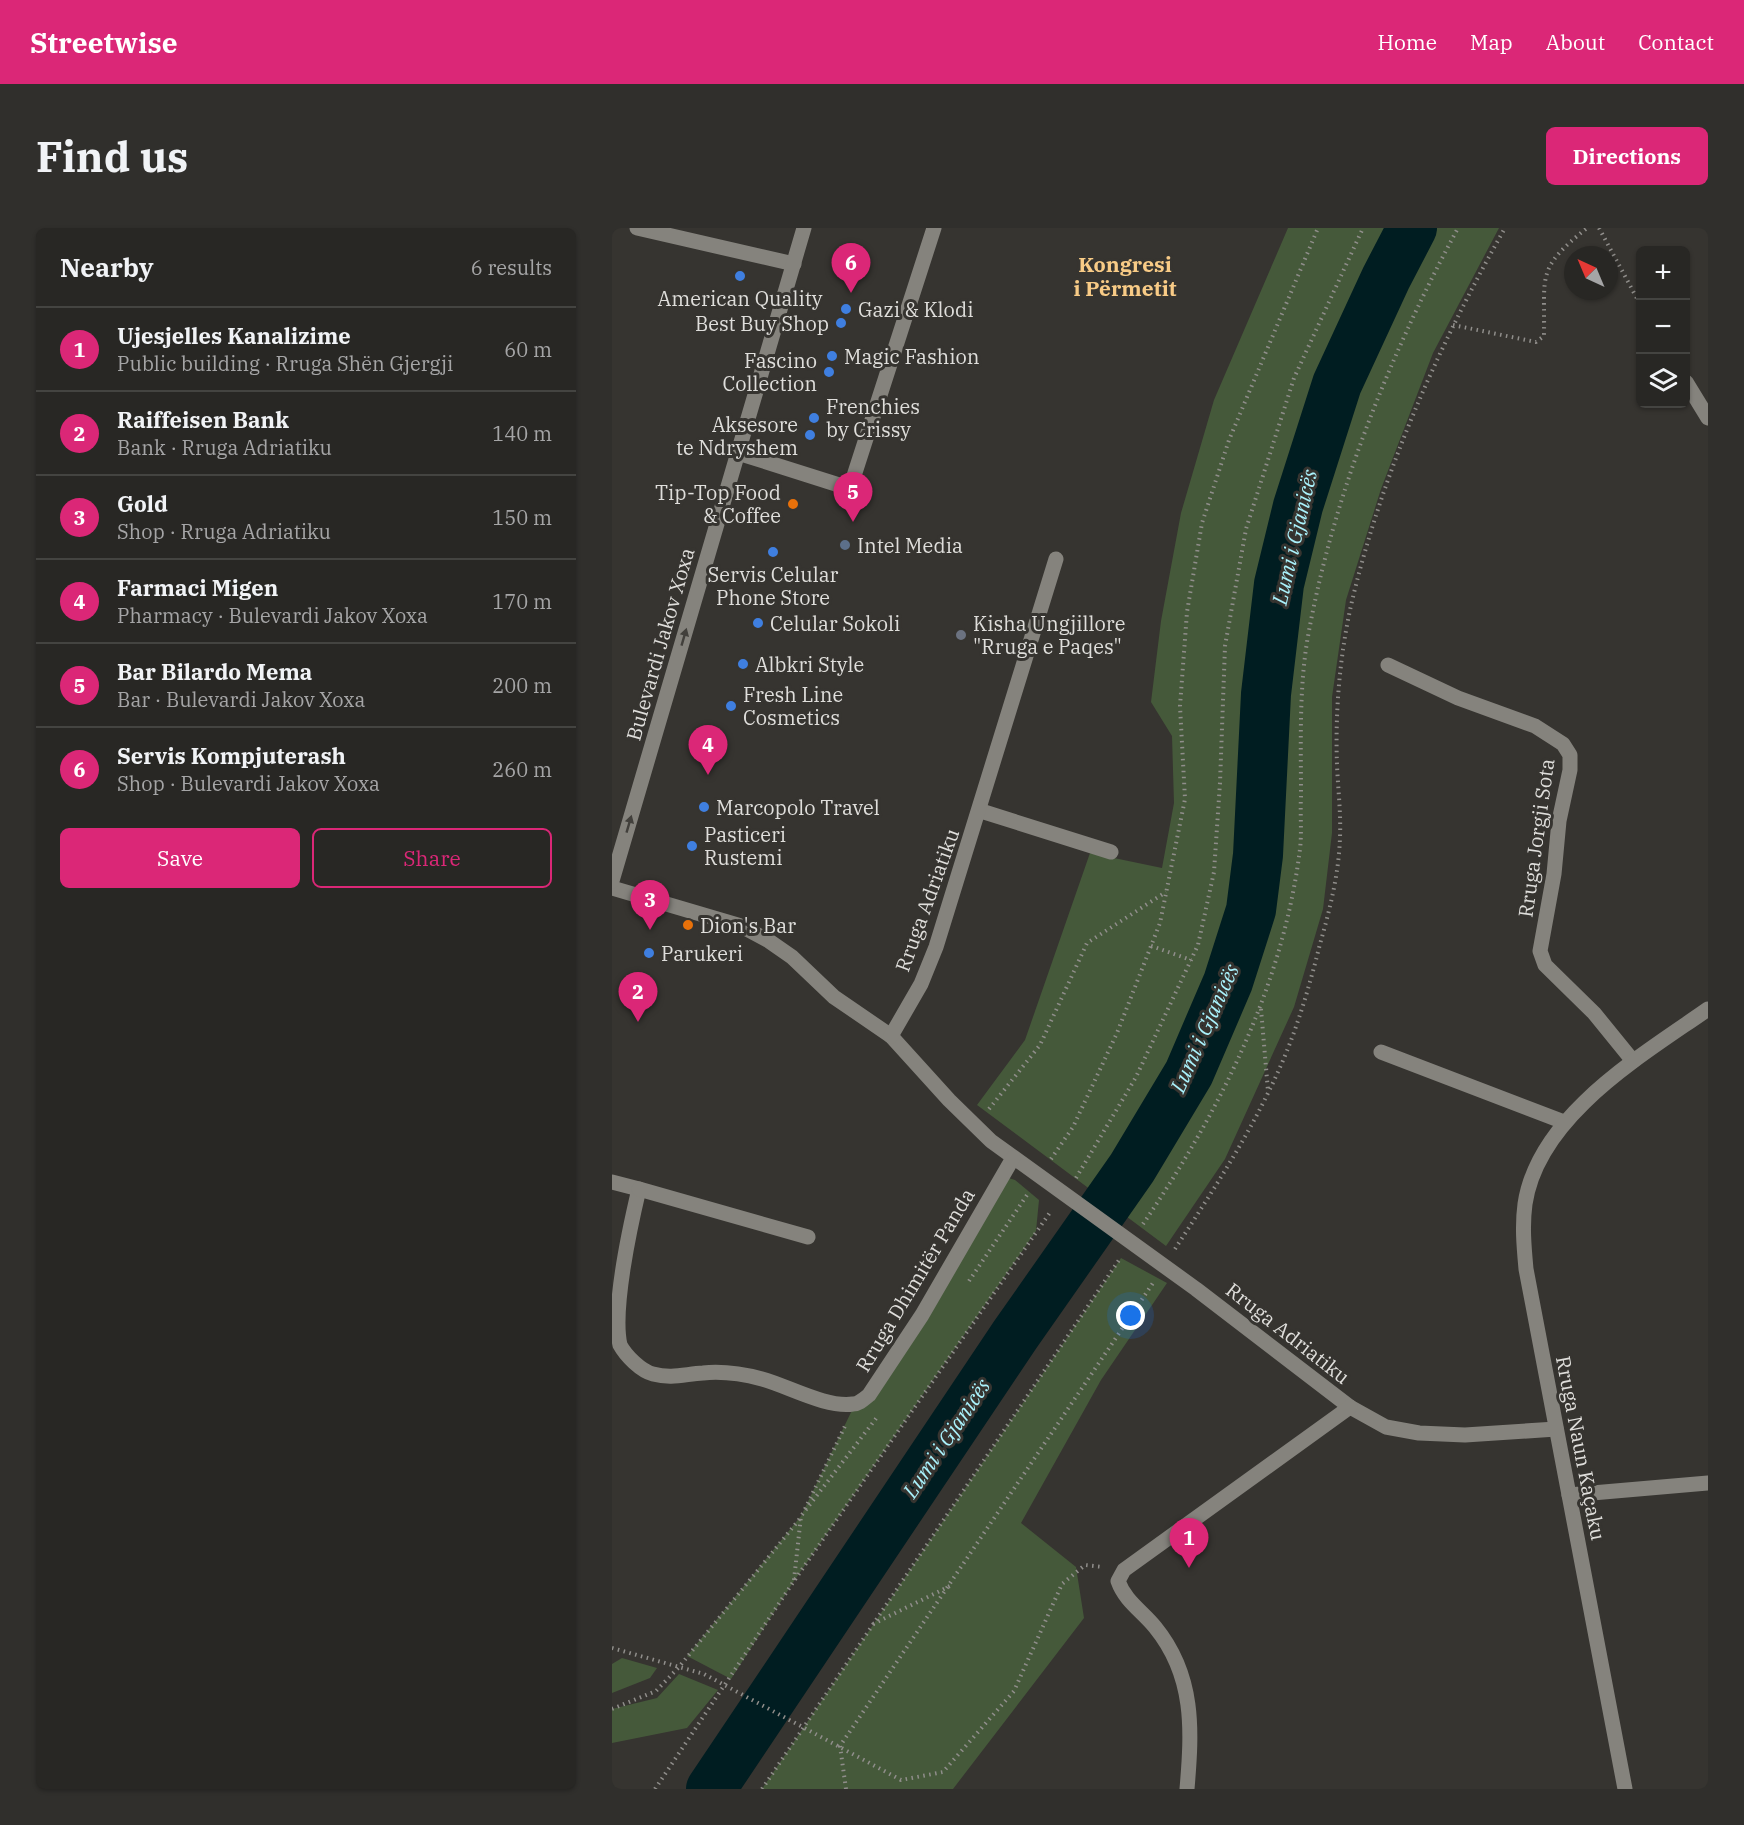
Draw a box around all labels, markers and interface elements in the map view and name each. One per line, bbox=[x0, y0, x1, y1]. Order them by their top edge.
text: Streetwise bbox=[30, 24, 177, 61]
text: Home bbox=[1377, 28, 1437, 56]
text: Map bbox=[1470, 28, 1513, 56]
text: About bbox=[1546, 28, 1605, 56]
text: Contact bbox=[1638, 28, 1714, 56]
button: Directions bbox=[1546, 127, 1708, 185]
text: Find us bbox=[36, 129, 188, 184]
pin: 6 bbox=[832, 244, 870, 293]
north arrow bbox=[1564, 246, 1618, 300]
map controls bbox=[1636, 246, 1690, 408]
button: + bbox=[1636, 246, 1690, 300]
text: Nearby bbox=[60, 250, 154, 284]
district label: Kongresi i Përmetit bbox=[1073, 250, 1177, 302]
text: 6 results bbox=[471, 254, 552, 281]
marker: American Quality bbox=[733, 269, 747, 283]
place label: American Quality bbox=[658, 285, 823, 312]
place label: Gazi & Klodi bbox=[858, 296, 974, 323]
button: − bbox=[1636, 300, 1690, 354]
marker: Gazi & Klodi bbox=[839, 302, 853, 316]
place label: Best Buy Shop bbox=[695, 310, 829, 337]
marker: Best Buy Shop bbox=[834, 316, 848, 330]
text: Ujesjelles Kanalizime bbox=[117, 321, 351, 350]
text: 1 bbox=[74, 336, 86, 363]
text: 60 m bbox=[504, 336, 552, 363]
place label: Magic Fashion bbox=[844, 343, 980, 370]
place label: Fascino Collection bbox=[722, 347, 817, 397]
marker: Magic Fashion bbox=[825, 349, 839, 363]
text: Public building · Rruga Shën Gjergji bbox=[117, 350, 453, 377]
button: layers bbox=[1636, 354, 1690, 408]
marker: Fascino Collection bbox=[822, 365, 836, 379]
place label: Frenchies by Crissy bbox=[826, 393, 920, 443]
text: Raiffeisen Bank bbox=[117, 405, 289, 434]
place label: Aksesore te Ndryshem bbox=[676, 411, 798, 461]
marker: Frenchies by Crissy bbox=[807, 411, 821, 425]
text: 2 bbox=[74, 420, 86, 447]
text: 140 m bbox=[492, 420, 552, 447]
marker: Aksesore te Ndryshem bbox=[803, 428, 817, 442]
text: Bank · Rruga Adriatiku bbox=[117, 434, 332, 461]
water label: Lumi i Gjanicës bbox=[1265, 466, 1323, 608]
pin: 5 bbox=[834, 472, 872, 522]
place label: Tip-Top Food & Coffee bbox=[655, 479, 781, 529]
text: Gold bbox=[117, 489, 168, 518]
marker: Tip-Top Food & Coffee bbox=[786, 497, 800, 511]
text: 3 bbox=[74, 504, 86, 531]
text: 150 m bbox=[492, 504, 552, 531]
text: Shop · Rruga Adriatiku bbox=[117, 518, 331, 545]
place label: Intel Media bbox=[857, 532, 963, 559]
marker: Intel Media bbox=[838, 538, 852, 552]
street label: Bulevardi Jakov Xoxa bbox=[620, 544, 700, 744]
marker: Servis Celular Phone Store bbox=[766, 545, 780, 559]
place label: Servis Celular Phone Store bbox=[708, 561, 839, 611]
text: Farmaci Migen bbox=[117, 573, 278, 602]
text: 4 bbox=[74, 588, 86, 615]
text: 170 m bbox=[492, 588, 552, 615]
text: Pharmacy · Bulevardi Jakov Xoxa bbox=[117, 602, 428, 629]
place label: Celular Sokoli bbox=[770, 610, 900, 637]
place label: Kisha Ungjillore "Rruga e Paqes" bbox=[973, 610, 1125, 660]
marker: Celular Sokoli bbox=[751, 616, 765, 630]
one-way arrow bbox=[680, 628, 689, 646]
marker: Kisha Ungjillore "Rruga e Paqes" bbox=[954, 628, 968, 642]
place label: Albkri Style bbox=[755, 651, 864, 678]
text: Bar Bilardo Mema bbox=[117, 657, 312, 686]
marker: Albkri Style bbox=[736, 657, 750, 671]
text: 5 bbox=[74, 672, 86, 699]
text: 200 m bbox=[492, 672, 552, 699]
place label: Fresh Line Cosmetics bbox=[743, 681, 843, 731]
text: Bar · Bulevardi Jakov Xoxa bbox=[117, 686, 365, 713]
marker: Fresh Line Cosmetics bbox=[724, 699, 738, 713]
pin: 4 bbox=[688, 726, 728, 775]
text: Servis Kompjuterash bbox=[117, 741, 346, 770]
text: 6 bbox=[74, 756, 86, 783]
text: 260 m bbox=[492, 756, 552, 783]
street label: Rruga Jorgji Sota bbox=[1511, 757, 1561, 919]
text: Shop · Bulevardi Jakov Xoxa bbox=[117, 770, 380, 797]
place label: Marcopolo Travel bbox=[716, 794, 880, 821]
marker: Marcopolo Travel bbox=[697, 800, 711, 814]
one-way arrow bbox=[625, 815, 634, 833]
place label: Pasticeri Rustemi bbox=[704, 821, 786, 871]
street label: Rruga Adriatiku bbox=[889, 825, 965, 975]
button: Save bbox=[60, 828, 300, 888]
button: Share bbox=[312, 828, 552, 888]
marker: Pasticeri Rustemi bbox=[685, 839, 699, 853]
pin: 3 bbox=[630, 880, 669, 930]
place label: Dion's Bar bbox=[700, 912, 796, 939]
marker: Dion's Bar bbox=[681, 918, 695, 932]
place label: Parukeri bbox=[661, 940, 743, 967]
marker: Parukeri bbox=[642, 946, 656, 960]
water label: Lumi i Gjanicës bbox=[1163, 959, 1245, 1098]
pin: 2 bbox=[618, 972, 658, 1022]
street label: Rruga Dhimitër Panda bbox=[849, 1183, 981, 1377]
street label: Rruga Adriatiku bbox=[1220, 1276, 1356, 1390]
your location bbox=[1116, 1301, 1145, 1330]
street label: Rruga Naun Kaçaku bbox=[1550, 1353, 1612, 1543]
water label: Lumi i Gjanicës bbox=[895, 1373, 996, 1504]
pin: 1 bbox=[1170, 1518, 1208, 1568]

